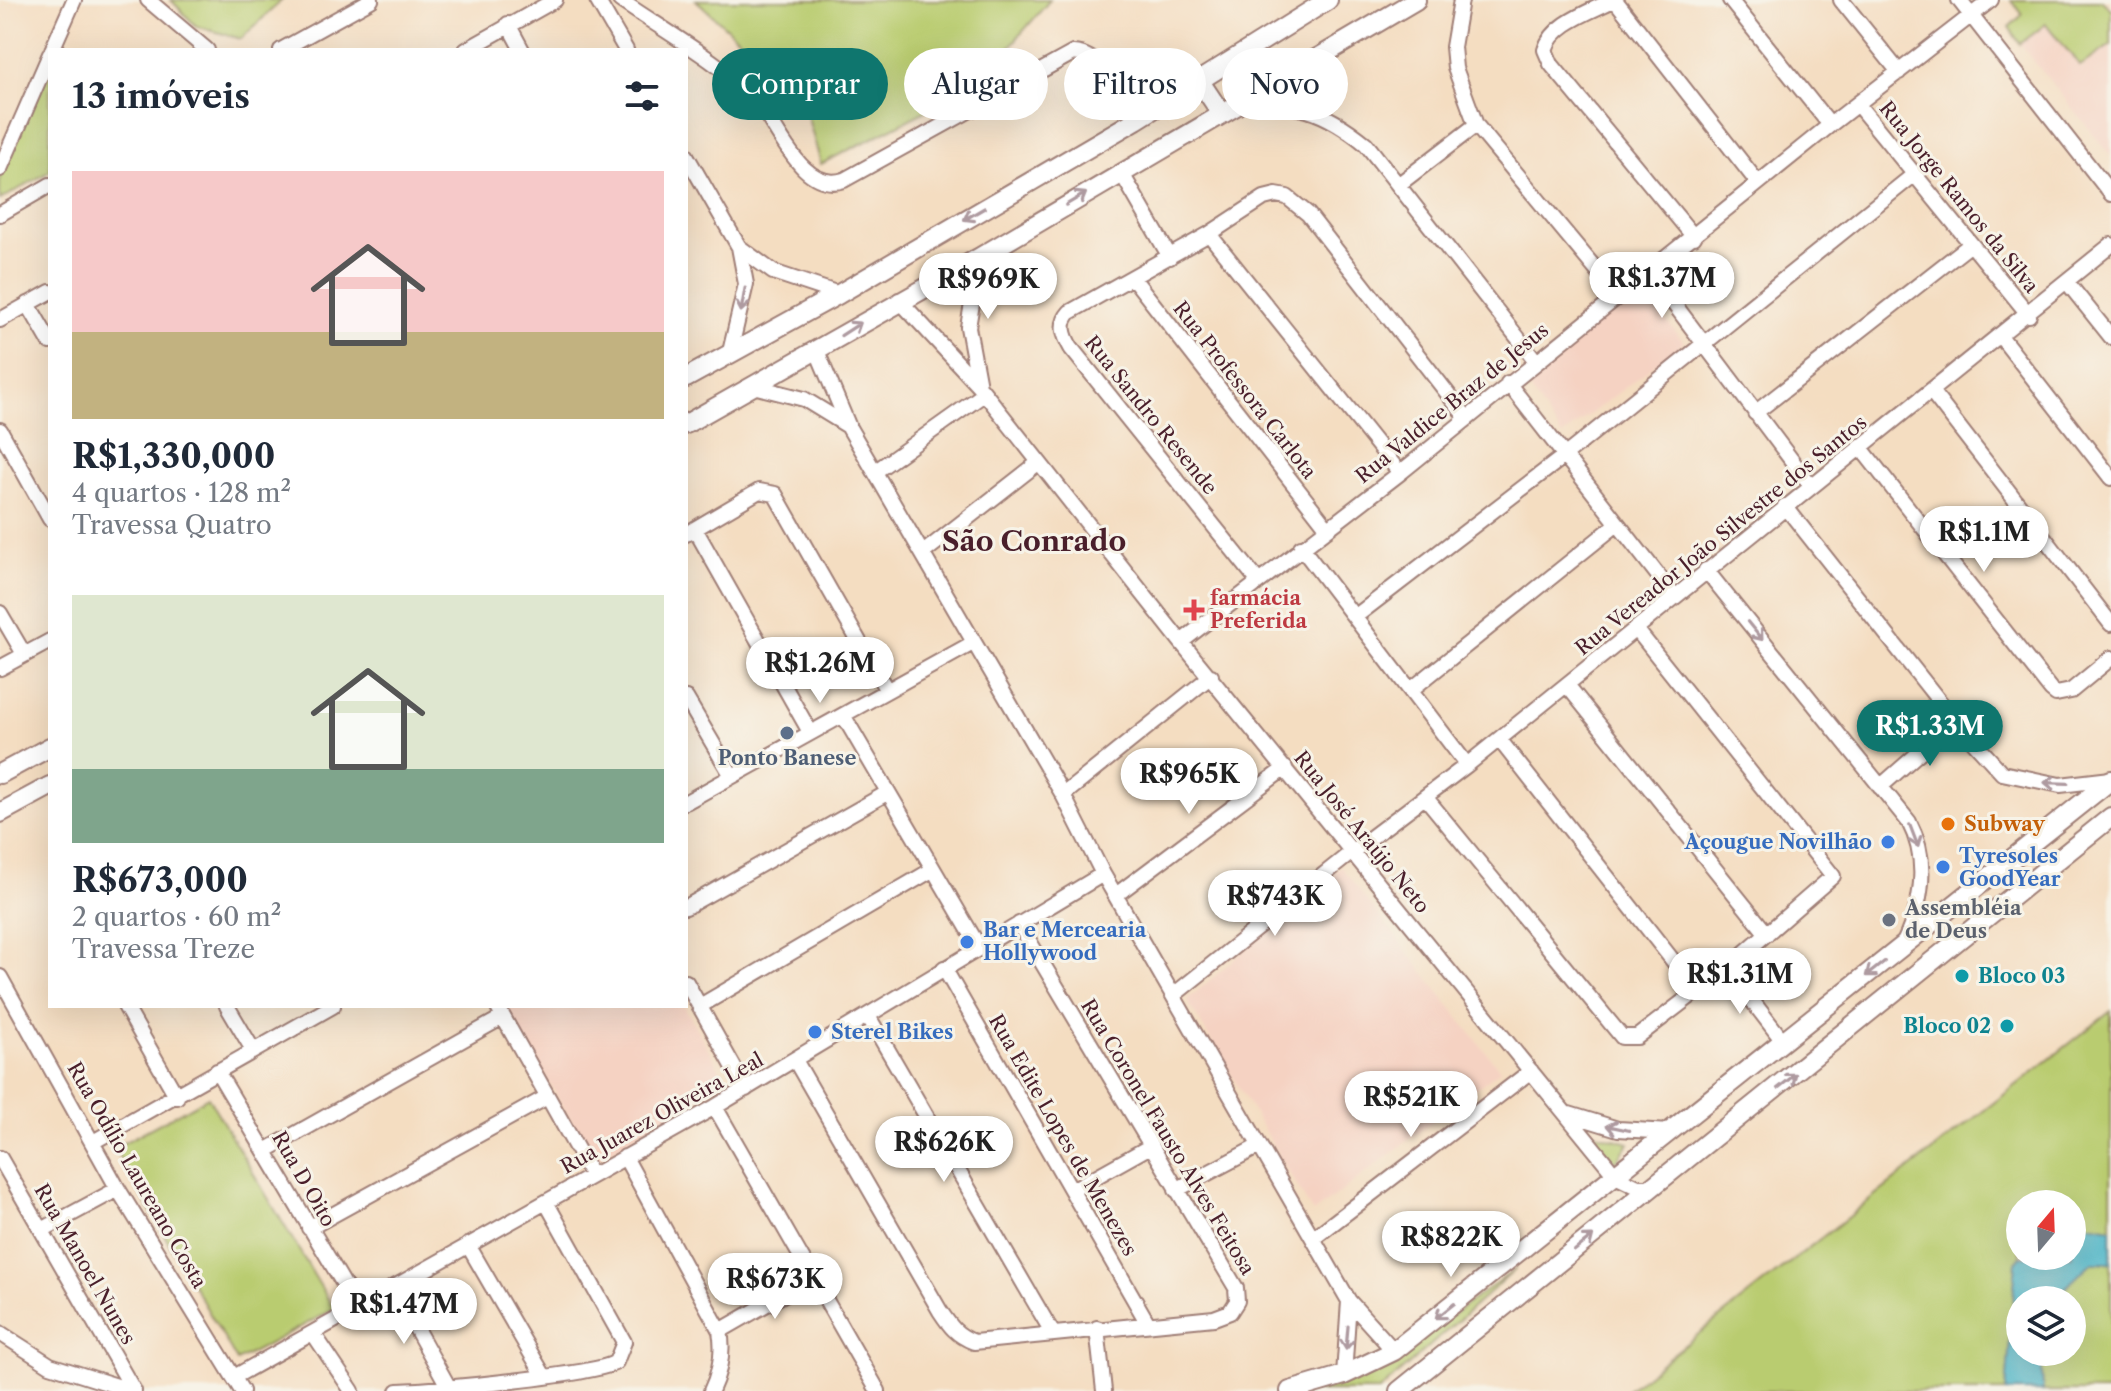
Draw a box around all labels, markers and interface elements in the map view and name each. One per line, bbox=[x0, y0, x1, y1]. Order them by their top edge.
chip: Comprar bbox=[712, 48, 888, 120]
chip: Alugar bbox=[904, 48, 1048, 120]
chip: Filtros bbox=[1064, 48, 1206, 120]
chip: Novo bbox=[1222, 48, 1348, 120]
icon: filters bbox=[620, 74, 664, 118]
text: 13 imóveis bbox=[72, 75, 250, 117]
street label: Rua Jorge Ramos da Silva bbox=[1874, 96, 2044, 298]
one-way arrow bbox=[1064, 191, 1087, 207]
one-way arrow bbox=[963, 206, 986, 222]
icon: home bbox=[296, 223, 440, 367]
pin: R$1.37M bbox=[1588, 252, 1736, 320]
pin: R$969K bbox=[923, 253, 1053, 321]
text: R$1.37M bbox=[1607, 262, 1717, 294]
text: R$969K bbox=[937, 263, 1039, 295]
one-way arrow bbox=[735, 287, 750, 312]
street label: Rua Professora Carlota bbox=[1168, 297, 1322, 484]
street label: Rua Valdice Braz de Jesus bbox=[1351, 318, 1553, 488]
one-way arrow bbox=[839, 321, 861, 337]
street label: Rua Sandro Resende bbox=[1080, 331, 1222, 499]
street label: Rua Vereador João Silvestre dos Santos bbox=[1571, 410, 1871, 660]
text: R$1,330,000 bbox=[72, 435, 275, 477]
text: 4 quartos · 128 m² bbox=[72, 477, 291, 509]
pin: R$1.1M bbox=[1919, 506, 2049, 574]
text: Travessa Quatro bbox=[72, 509, 272, 541]
text: R$1.1M bbox=[1938, 516, 2030, 548]
district label: São Conrado bbox=[942, 524, 1126, 558]
place label: farmácia Preferida bbox=[1210, 586, 1308, 633]
marker: farmácia Preferida bbox=[1185, 601, 1203, 619]
one-way arrow bbox=[1746, 620, 1764, 641]
pin: R$1.26M bbox=[746, 637, 894, 705]
icon: home bbox=[296, 647, 440, 791]
text: R$1.26M bbox=[764, 647, 876, 679]
pin: R$1.33M bbox=[1856, 700, 2004, 768]
text: R$1.33M bbox=[1875, 710, 1985, 742]
marker: Ponto Banese bbox=[778, 724, 796, 742]
place label: Ponto Banese bbox=[718, 746, 856, 770]
street label: Rua José Araújo Neto bbox=[1289, 746, 1435, 918]
pin: R$965K bbox=[1124, 748, 1254, 816]
text: R$965K bbox=[1139, 758, 1239, 790]
one-way arrow bbox=[2043, 776, 2070, 791]
place label: Subway bbox=[1964, 812, 2046, 836]
marker: Subway bbox=[1939, 815, 1957, 833]
one-way arrow bbox=[1908, 823, 1922, 848]
place label: Açougue Novilhão bbox=[1684, 830, 1872, 854]
marker: Açougue Novilhão bbox=[1879, 833, 1897, 851]
place label: Tyresoles GoodYear bbox=[1959, 844, 2061, 891]
marker: Tyresoles GoodYear bbox=[1934, 858, 1952, 876]
text: R$673,000 bbox=[72, 859, 248, 901]
pin: R$743K bbox=[1210, 870, 1340, 938]
text: R$743K bbox=[1226, 880, 1324, 912]
place label: Assembléia de Deus bbox=[1904, 896, 2022, 943]
text: 2 quartos · 60 m² bbox=[72, 901, 281, 933]
marker: Assembléia de Deus bbox=[1880, 911, 1898, 929]
place label: Bar e Mercearia Hollywood bbox=[983, 918, 1147, 965]
text: Travessa Treze bbox=[72, 933, 255, 965]
marker: Bar e Mercearia Hollywood bbox=[958, 933, 976, 951]
pin: R$1.31M bbox=[1666, 948, 1814, 1016]
text: R$1.31M bbox=[1686, 958, 1794, 990]
one-way arrow bbox=[1865, 960, 1886, 977]
place label: Bloco 03 bbox=[1978, 964, 2065, 988]
marker: Bloco 03 bbox=[1953, 967, 1971, 985]
street label: Rua Coronel Fausto Alves Feitosa bbox=[1076, 995, 1260, 1280]
street label: Rua Edite Lopes de Menezes bbox=[984, 1010, 1142, 1260]
place label: Bloco 02 bbox=[1903, 1014, 1991, 1038]
marker: Bloco 02 bbox=[1998, 1017, 2016, 1035]
place label: Sterel Bikes bbox=[831, 1020, 953, 1044]
marker: Sterel Bikes bbox=[806, 1023, 824, 1041]
street label: Rua Juarez Oliveira Leal bbox=[557, 1047, 768, 1179]
street label: Rua Odílio Laureano Costa bbox=[62, 1058, 212, 1293]
pin: R$521K bbox=[1346, 1071, 1476, 1139]
one-way arrow bbox=[1776, 1072, 1798, 1089]
text: R$521K bbox=[1363, 1081, 1459, 1113]
pin: R$626K bbox=[879, 1116, 1009, 1184]
one-way arrow bbox=[1606, 1120, 1632, 1135]
text: R$626K bbox=[893, 1126, 995, 1158]
street label: Rua D Oito bbox=[267, 1127, 341, 1231]
street label: Rua Manoel Nunes bbox=[29, 1180, 141, 1348]
north arrow bbox=[2006, 1190, 2086, 1270]
map controls bbox=[2006, 1190, 2086, 1366]
pin: R$822K bbox=[1386, 1211, 1516, 1279]
text: R$822K bbox=[1400, 1221, 1502, 1253]
one-way arrow bbox=[1573, 1234, 1594, 1251]
pin: R$673K bbox=[710, 1253, 840, 1321]
text: R$673K bbox=[726, 1263, 824, 1295]
pin: R$1.47M bbox=[330, 1278, 478, 1346]
button: layers bbox=[2006, 1286, 2086, 1366]
text: R$1.47M bbox=[349, 1288, 459, 1320]
one-way arrow bbox=[1435, 1302, 1456, 1319]
one-way arrow bbox=[1339, 1324, 1354, 1351]

